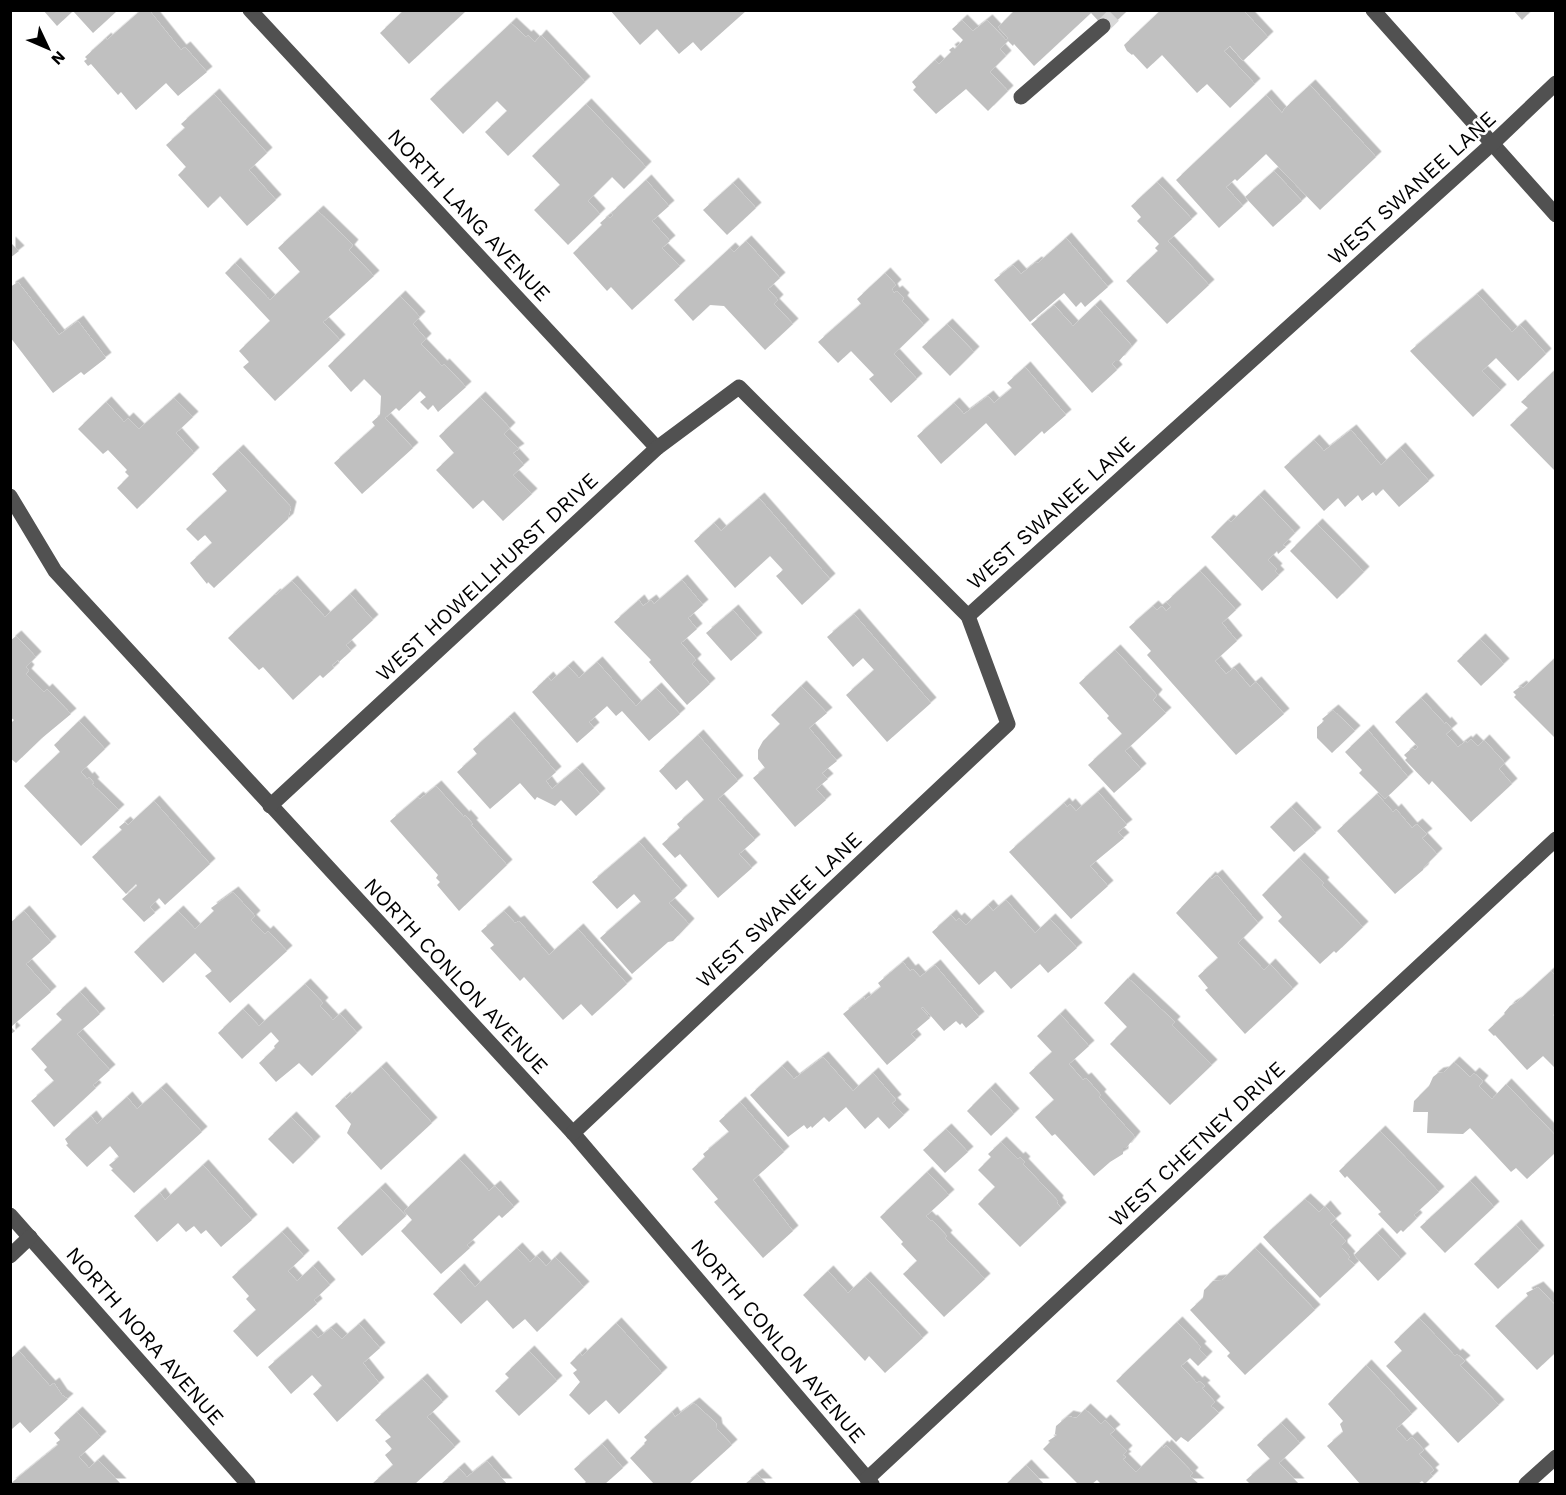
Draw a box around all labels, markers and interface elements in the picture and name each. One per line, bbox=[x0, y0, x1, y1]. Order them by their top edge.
north arrow bbox=[18, 18, 78, 78]
text: N bbox=[47, 47, 69, 69]
street label: WEST SWANEE LANE bbox=[1323, 106, 1501, 269]
street label: NORTH LANG AVENUE bbox=[383, 123, 556, 306]
street label: WEST SWANEE LANE bbox=[962, 431, 1140, 594]
street label: WEST HOWELLHURST DRIVE bbox=[371, 467, 603, 686]
street label: WEST SWANEE LANE bbox=[691, 827, 866, 993]
street label: NORTH CONLON AVENUE bbox=[359, 873, 554, 1079]
street label: WEST CHETNEY DRIVE bbox=[1104, 1056, 1290, 1232]
street label: NORTH CONLON AVENUE bbox=[686, 1234, 871, 1448]
street label: NORTH NORA AVENUE bbox=[61, 1242, 229, 1430]

